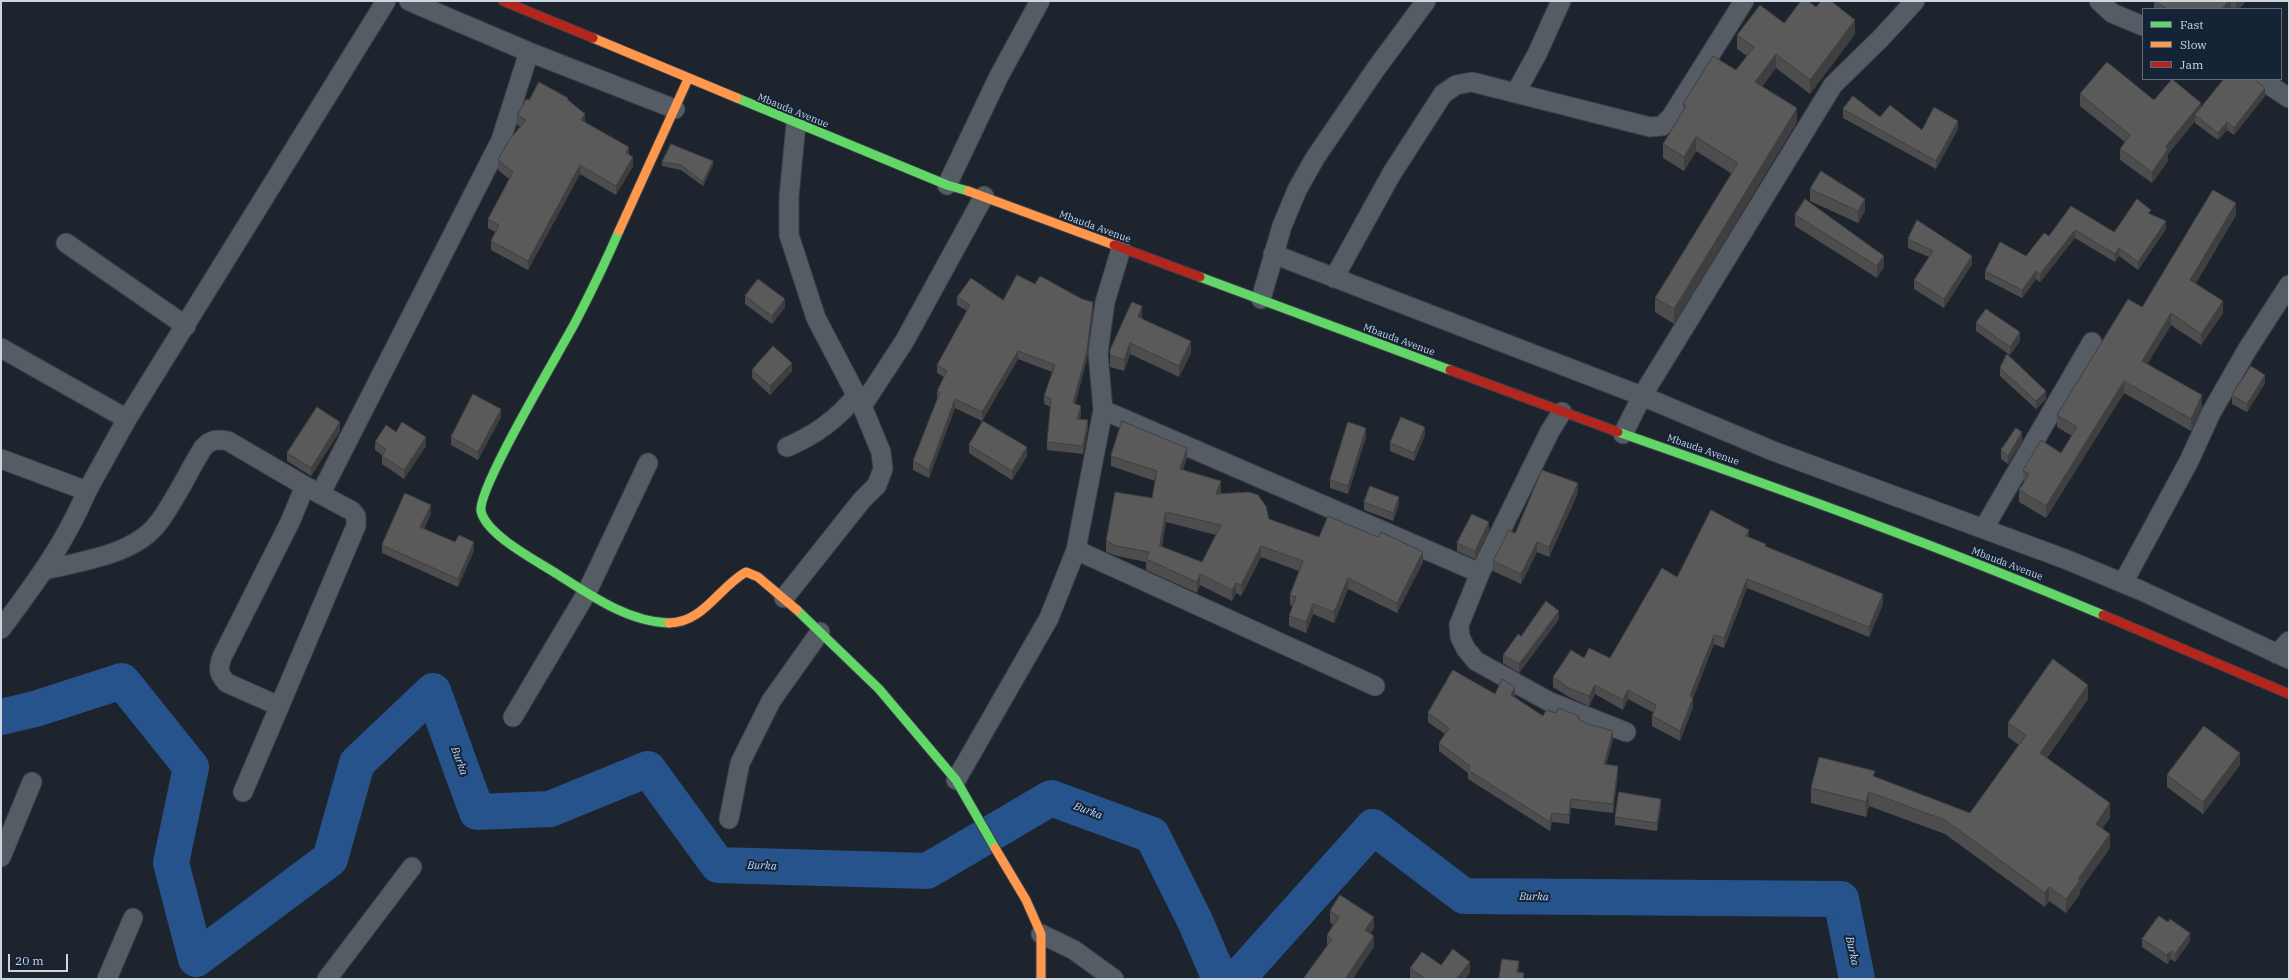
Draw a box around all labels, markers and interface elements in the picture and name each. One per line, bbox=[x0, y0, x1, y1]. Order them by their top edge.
legend bbox=[2142, 8, 2282, 80]
text: Fast bbox=[2180, 17, 2204, 32]
text: Slow bbox=[2180, 37, 2207, 52]
text: Jam bbox=[2180, 57, 2203, 72]
street label: Mbauda Avenue bbox=[756, 91, 830, 131]
street label: Mbauda Avenue bbox=[1058, 208, 1132, 246]
street label: Mbauda Avenue bbox=[1362, 321, 1436, 359]
street label: Mbauda Avenue bbox=[1665, 432, 1741, 468]
street label: Mbauda Avenue bbox=[1970, 545, 2044, 583]
water label: Burka bbox=[448, 745, 470, 777]
water label: Burka bbox=[1072, 800, 1104, 822]
water label: Burka bbox=[747, 859, 777, 873]
water label: Burka bbox=[1519, 890, 1549, 904]
water label: Burka bbox=[1842, 935, 1862, 967]
scale bar bbox=[10, 946, 70, 972]
text: 20 m bbox=[15, 953, 44, 968]

